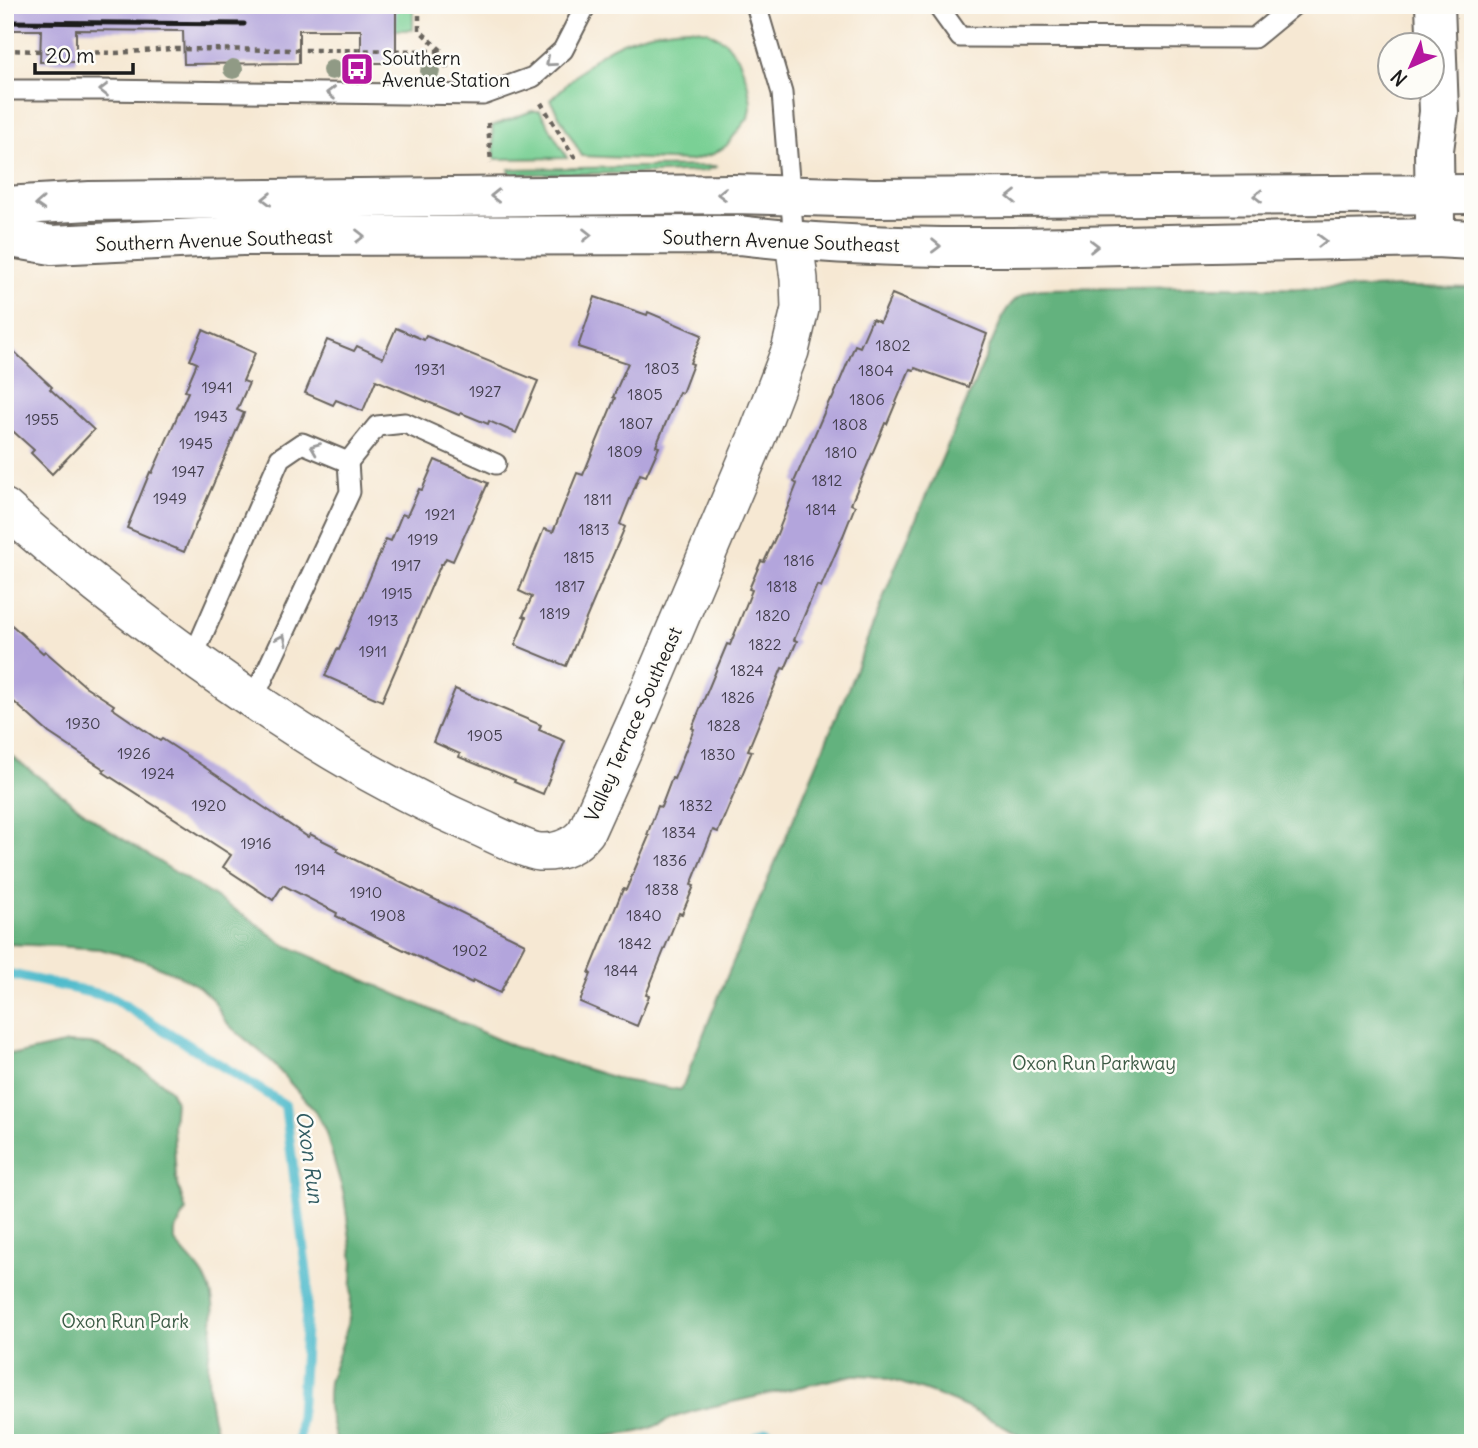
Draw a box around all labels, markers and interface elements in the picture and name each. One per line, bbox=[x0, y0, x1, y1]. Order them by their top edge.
scale bar bbox=[35, 32, 133, 76]
north arrow bbox=[1376, 32, 1446, 102]
text: 20 m bbox=[46, 42, 95, 69]
place label: Southern Avenue Station bbox=[382, 46, 510, 92]
bus stop icon: Southern Avenue Station bbox=[338, 50, 376, 88]
one-way arrow bbox=[545, 54, 558, 66]
text: N bbox=[1386, 65, 1412, 91]
one-way arrow bbox=[98, 82, 108, 98]
one-way arrow bbox=[325, 85, 336, 101]
one-way arrow bbox=[717, 186, 727, 202]
one-way arrow bbox=[1252, 188, 1262, 204]
one-way arrow bbox=[489, 189, 500, 204]
one-way arrow bbox=[1006, 189, 1016, 205]
one-way arrow bbox=[262, 191, 272, 207]
one-way arrow bbox=[34, 196, 45, 211]
street label: Southern Avenue Southeast bbox=[95, 224, 333, 256]
street label: Southern Avenue Southeast bbox=[662, 225, 900, 257]
one-way arrow bbox=[582, 227, 593, 243]
one-way arrow bbox=[355, 228, 365, 244]
one-way arrow bbox=[1317, 233, 1328, 248]
one-way arrow bbox=[1090, 238, 1100, 254]
one-way arrow bbox=[930, 239, 941, 254]
house number: 1802 bbox=[876, 335, 911, 355]
house number: 1803 bbox=[644, 358, 680, 378]
house number: 1931 bbox=[415, 359, 445, 379]
house number: 1804 bbox=[858, 360, 894, 380]
house number: 1941 bbox=[202, 377, 233, 397]
house number: 1927 bbox=[469, 381, 501, 401]
house number: 1805 bbox=[627, 384, 663, 404]
house number: 1806 bbox=[849, 389, 885, 409]
house number: 1943 bbox=[194, 406, 228, 426]
house number: 1955 bbox=[25, 409, 59, 429]
house number: 1807 bbox=[619, 413, 653, 433]
house number: 1808 bbox=[832, 414, 868, 434]
house number: 1945 bbox=[179, 433, 213, 453]
house number: 1809 bbox=[607, 441, 643, 461]
one-way arrow bbox=[310, 442, 323, 456]
house number: 1810 bbox=[825, 442, 857, 462]
house number: 1947 bbox=[172, 461, 204, 481]
house number: 1812 bbox=[812, 470, 843, 490]
house number: 1949 bbox=[153, 488, 187, 508]
house number: 1811 bbox=[584, 489, 612, 509]
house number: 1814 bbox=[805, 499, 837, 519]
house number: 1921 bbox=[425, 504, 455, 524]
house number: 1813 bbox=[578, 519, 610, 539]
house number: 1919 bbox=[407, 529, 439, 549]
house number: 1815 bbox=[563, 547, 595, 567]
house number: 1816 bbox=[783, 550, 815, 570]
house number: 1917 bbox=[391, 555, 421, 575]
house number: 1817 bbox=[555, 576, 585, 596]
house number: 1818 bbox=[766, 576, 798, 596]
house number: 1915 bbox=[381, 583, 413, 603]
house number: 1819 bbox=[539, 603, 571, 623]
house number: 1820 bbox=[756, 605, 790, 625]
house number: 1913 bbox=[368, 610, 399, 630]
street label: Valley Terrace Southeast bbox=[579, 623, 687, 825]
one-way arrow bbox=[273, 633, 287, 646]
house number: 1822 bbox=[748, 634, 782, 654]
house number: 1911 bbox=[359, 641, 387, 661]
house number: 1824 bbox=[730, 660, 764, 680]
house number: 1826 bbox=[721, 687, 755, 707]
house number: 1930 bbox=[65, 713, 101, 733]
house number: 1828 bbox=[707, 715, 741, 735]
house number: 1905 bbox=[467, 725, 503, 745]
house number: 1926 bbox=[117, 743, 151, 763]
house number: 1830 bbox=[700, 744, 736, 764]
house number: 1924 bbox=[141, 763, 175, 783]
house number: 1920 bbox=[192, 795, 226, 815]
house number: 1832 bbox=[679, 795, 713, 815]
house number: 1834 bbox=[662, 822, 696, 842]
house number: 1916 bbox=[240, 833, 272, 853]
house number: 1836 bbox=[653, 850, 687, 870]
house number: 1914 bbox=[294, 859, 326, 879]
house number: 1838 bbox=[645, 879, 679, 899]
house number: 1910 bbox=[350, 882, 382, 902]
house number: 1908 bbox=[370, 905, 406, 925]
house number: 1840 bbox=[626, 905, 662, 925]
house number: 1842 bbox=[618, 933, 652, 953]
house number: 1902 bbox=[453, 940, 488, 960]
house number: 1844 bbox=[604, 960, 638, 980]
park label: Oxon Run Parkway bbox=[1012, 1051, 1176, 1075]
water label: Oxon Run bbox=[290, 1109, 330, 1206]
park label: Oxon Run Park bbox=[61, 1309, 189, 1333]

